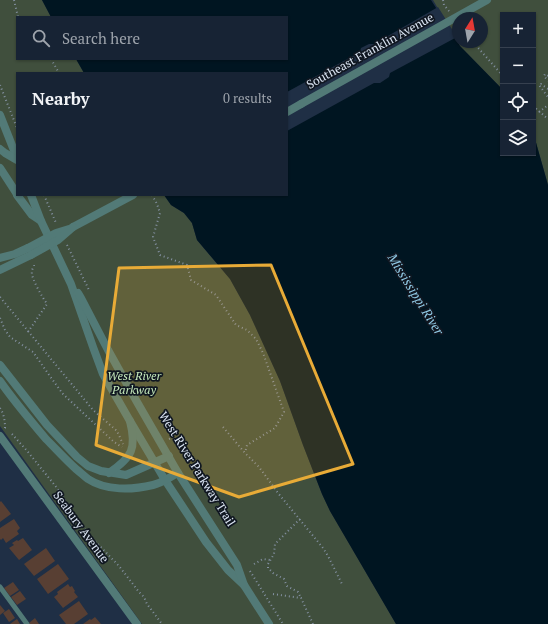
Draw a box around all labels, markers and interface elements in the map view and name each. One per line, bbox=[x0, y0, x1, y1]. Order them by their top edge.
street label: Southeast Franklin Avenue bbox=[304, 9, 436, 92]
north arrow bbox=[452, 12, 488, 48]
map controls bbox=[500, 12, 536, 156]
button: + bbox=[500, 12, 536, 48]
search box bbox=[16, 16, 288, 60]
icon: search bbox=[30, 27, 52, 49]
text: Search here bbox=[62, 28, 140, 48]
button: − bbox=[500, 48, 536, 84]
button: locate bbox=[500, 84, 536, 120]
text: Nearby bbox=[32, 87, 90, 110]
text: 0 results bbox=[223, 89, 272, 107]
button: layers bbox=[500, 120, 536, 156]
water label: Mississippi River bbox=[383, 249, 449, 339]
park label: West River Parkway bbox=[107, 368, 162, 397]
street label: West River Parkway Trail bbox=[156, 409, 239, 529]
street label: Seabury Avenue bbox=[50, 488, 112, 565]

